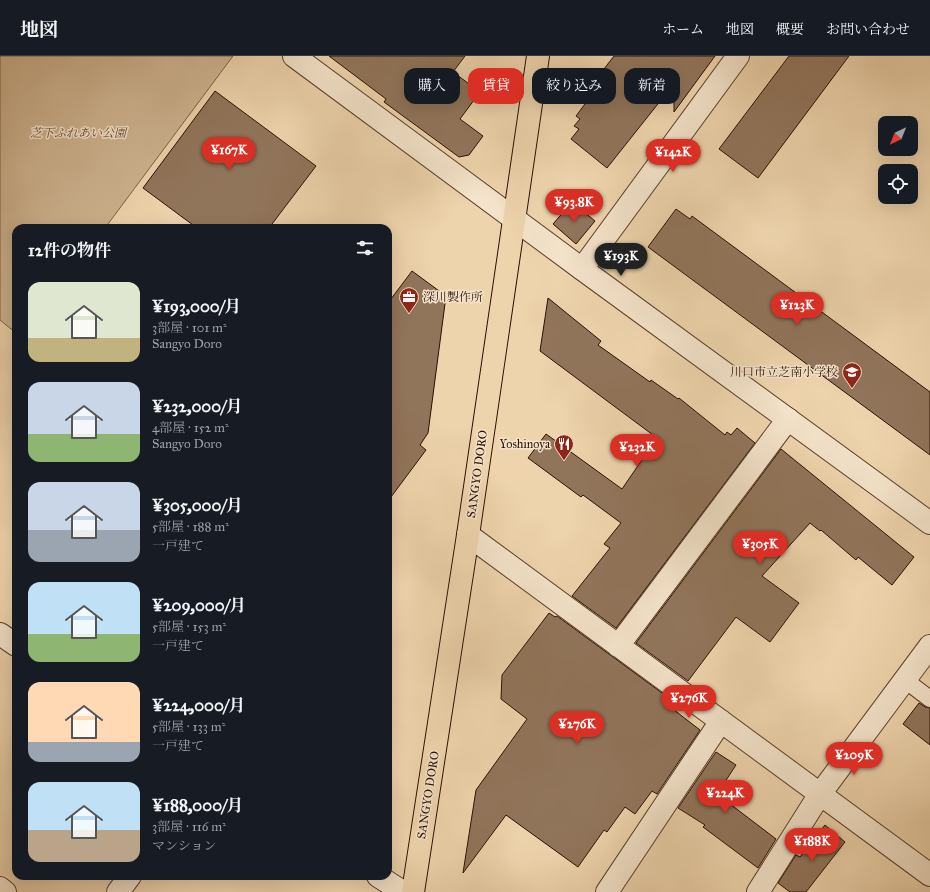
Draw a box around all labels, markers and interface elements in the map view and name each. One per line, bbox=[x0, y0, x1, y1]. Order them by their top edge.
text: 地図 bbox=[20, 18, 58, 41]
text: ホーム bbox=[662, 21, 704, 38]
text: 地図 bbox=[726, 21, 754, 38]
text: 概要 bbox=[776, 21, 804, 38]
text: お問い合わせ bbox=[826, 21, 910, 38]
chip: 購入 bbox=[404, 68, 460, 104]
chip: 賃貸 bbox=[468, 68, 524, 104]
chip: 絞り込み bbox=[532, 68, 616, 104]
chip: 新着 bbox=[624, 68, 680, 104]
north arrow bbox=[878, 116, 918, 156]
map controls bbox=[878, 116, 918, 204]
park label: 芝下ふれあい公園 bbox=[30, 126, 128, 140]
pin: ¥167K bbox=[201, 137, 257, 171]
pin: ¥142K bbox=[645, 139, 701, 173]
text: ¥167K bbox=[211, 142, 247, 158]
text: ¥142K bbox=[655, 144, 691, 160]
button: locate bbox=[878, 164, 918, 204]
pin: ¥93.8K bbox=[541, 189, 607, 223]
text: ¥93.8K bbox=[554, 194, 594, 210]
icon: filters bbox=[354, 237, 376, 259]
text: 12件の物件 bbox=[28, 240, 111, 261]
pin: ¥193K bbox=[593, 243, 649, 277]
text: ¥193K bbox=[604, 248, 638, 264]
office icon: 深川製作所 bbox=[398, 286, 420, 314]
place label: 深川製作所 bbox=[423, 290, 483, 304]
pin: ¥123K bbox=[769, 292, 825, 326]
text: ¥193,000/月 bbox=[152, 296, 241, 317]
text: ¥123K bbox=[780, 297, 814, 313]
icon: home bbox=[60, 298, 108, 346]
text: 3部屋 · 101 m² bbox=[152, 320, 227, 336]
text: Sangyo Doro bbox=[152, 336, 222, 352]
school or university icon: 川口市立芝南小学校 bbox=[841, 361, 863, 389]
place label: 川口市立芝南小学校 bbox=[730, 365, 838, 379]
text: ¥232,000/月 bbox=[152, 396, 243, 417]
icon: home bbox=[60, 398, 108, 446]
text: 4部屋 · 152 m² bbox=[152, 420, 229, 436]
street label: SANGYO DORO bbox=[464, 429, 490, 519]
restaurant icon: Yoshinoya bbox=[553, 433, 575, 461]
pin: ¥232K bbox=[609, 434, 665, 468]
text: Sangyo Doro bbox=[152, 436, 222, 452]
place label: Yoshinoya bbox=[500, 437, 551, 451]
text: ¥232K bbox=[619, 439, 655, 455]
text: ¥305,000/月 bbox=[152, 495, 243, 516]
icon: home bbox=[60, 498, 108, 546]
text: 5部屋 · 188 m² bbox=[152, 519, 229, 535]
pin: ¥305K bbox=[732, 531, 788, 565]
text: ¥305K bbox=[742, 536, 778, 552]
text: 一戸建て bbox=[152, 538, 204, 554]
text: ¥209,000/月 bbox=[152, 595, 246, 616]
icon: home bbox=[60, 598, 108, 646]
text: 5部屋 · 153 m² bbox=[152, 619, 226, 635]
text: 一戸建て bbox=[152, 638, 204, 654]
pin: ¥276K bbox=[661, 685, 717, 719]
text: ¥276K bbox=[670, 690, 708, 706]
text: ¥224,000/月 bbox=[152, 695, 245, 716]
icon: home bbox=[60, 698, 108, 746]
pin: ¥276K bbox=[549, 711, 605, 745]
text: ¥276K bbox=[558, 716, 596, 732]
text: 5部屋 · 133 m² bbox=[152, 719, 226, 735]
text: 一戸建て bbox=[152, 738, 204, 754]
pin: ¥209K bbox=[826, 742, 882, 776]
text: ¥209K bbox=[835, 747, 873, 763]
street label: SANGYO DORO bbox=[414, 750, 442, 840]
pin: ¥224K bbox=[697, 780, 753, 814]
text: ¥224K bbox=[706, 785, 744, 801]
text: ¥188,000/月 bbox=[152, 795, 244, 816]
icon: home bbox=[60, 798, 108, 846]
text: 3部屋 · 116 m² bbox=[152, 819, 226, 835]
pin: ¥188K bbox=[784, 828, 840, 862]
text: ¥188K bbox=[794, 833, 830, 849]
text: マンション bbox=[152, 838, 216, 854]

